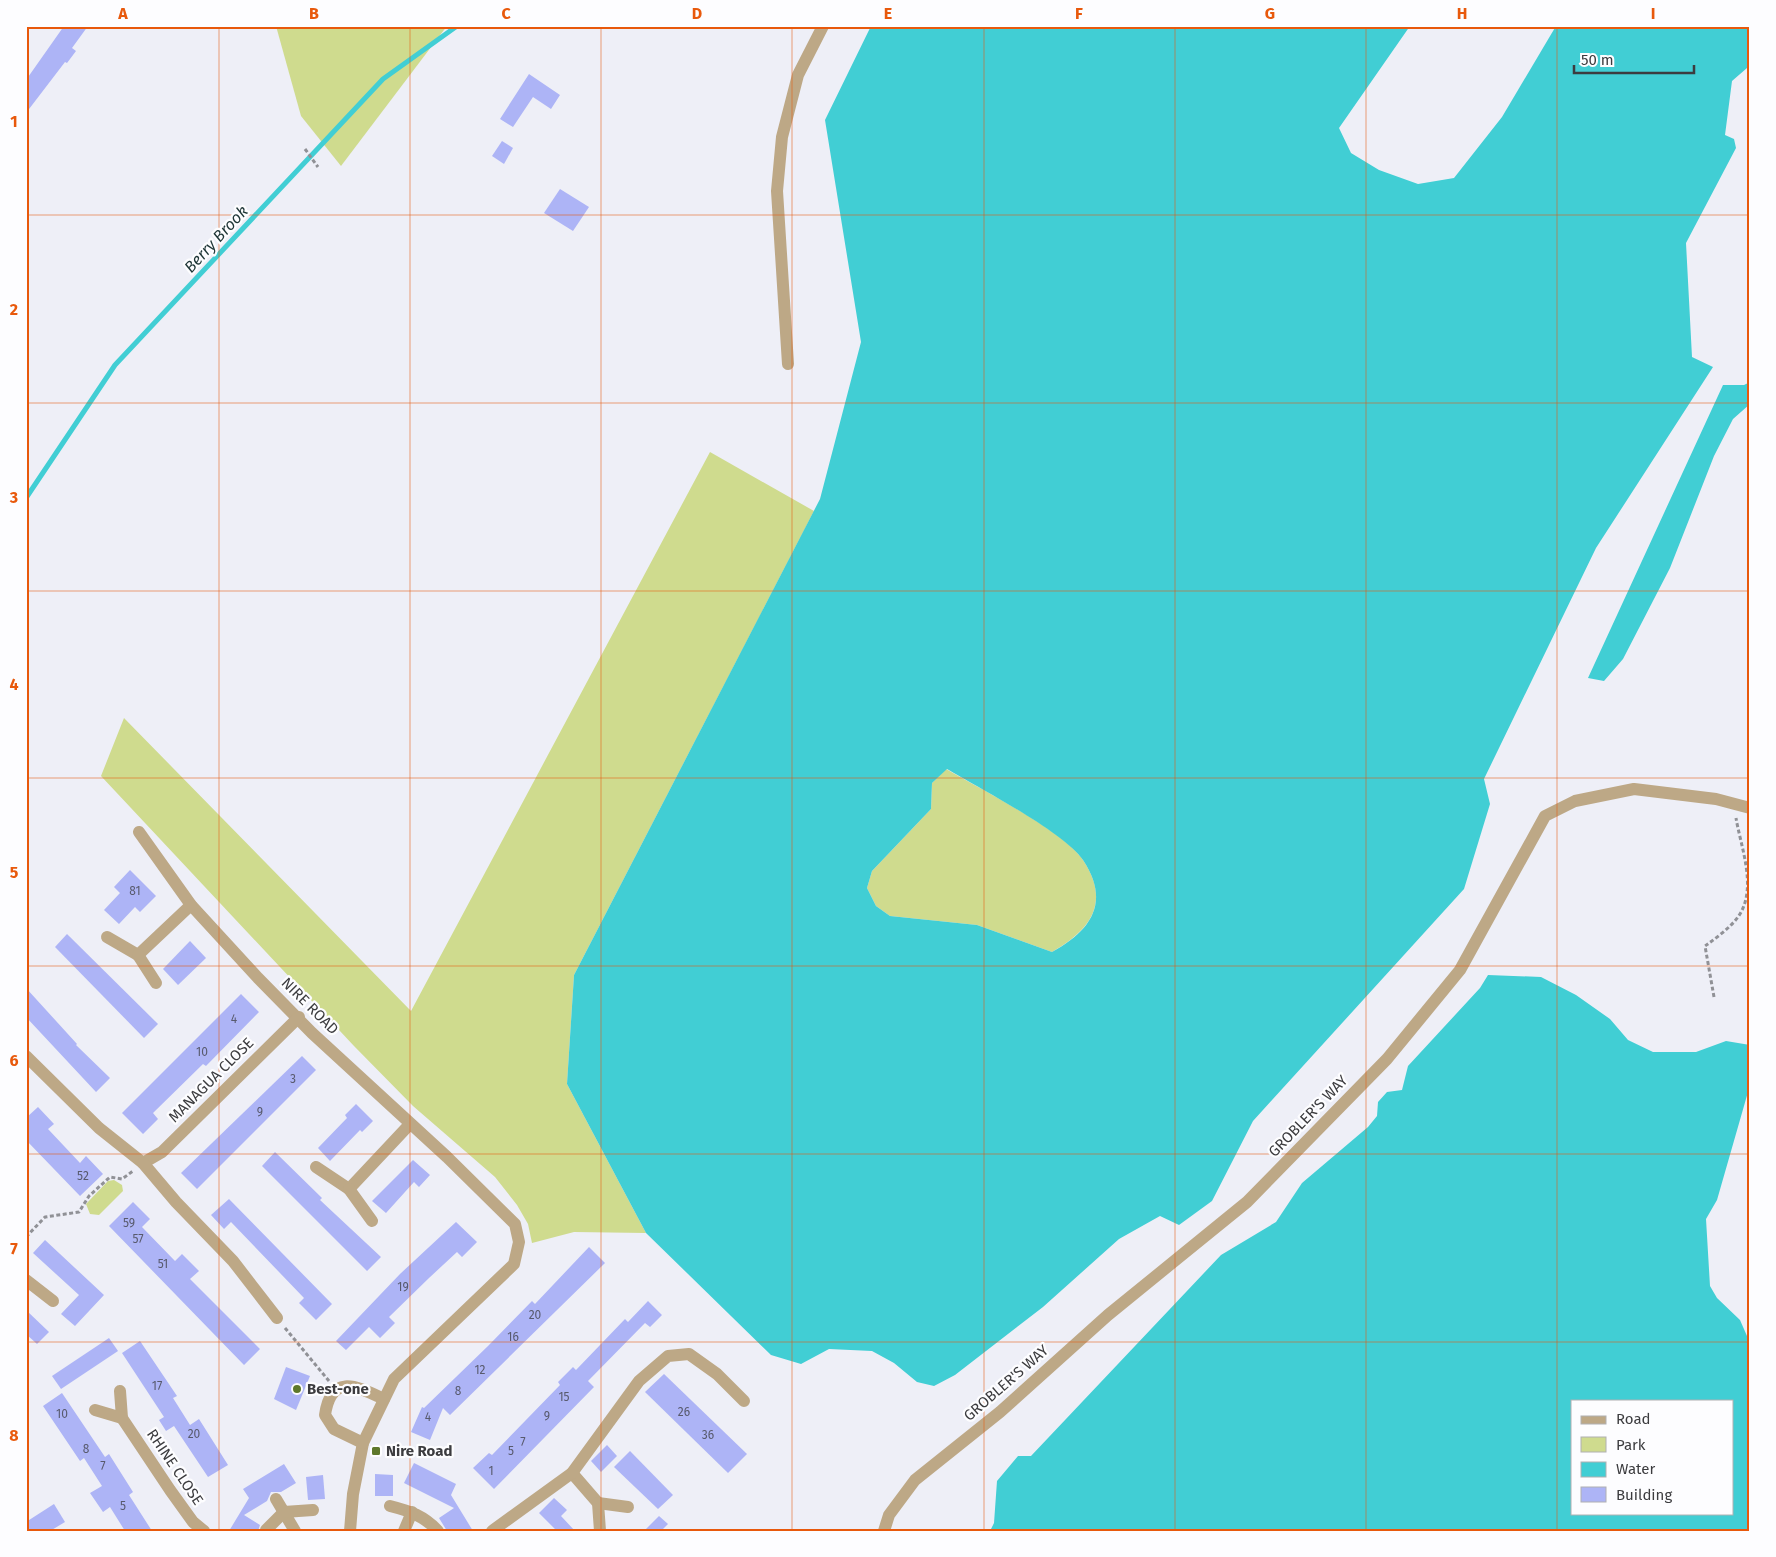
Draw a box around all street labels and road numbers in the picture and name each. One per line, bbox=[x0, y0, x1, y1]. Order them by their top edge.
street label: NIRE ROAD bbox=[278, 974, 342, 1038]
street label: MANAGUA CLOSE bbox=[165, 1034, 257, 1126]
street label: GROBLER'S WAY bbox=[1265, 1071, 1352, 1161]
street label: GROBLER'S WAY bbox=[960, 1341, 1053, 1425]
street label: RHINE CLOSE bbox=[143, 1426, 207, 1508]

